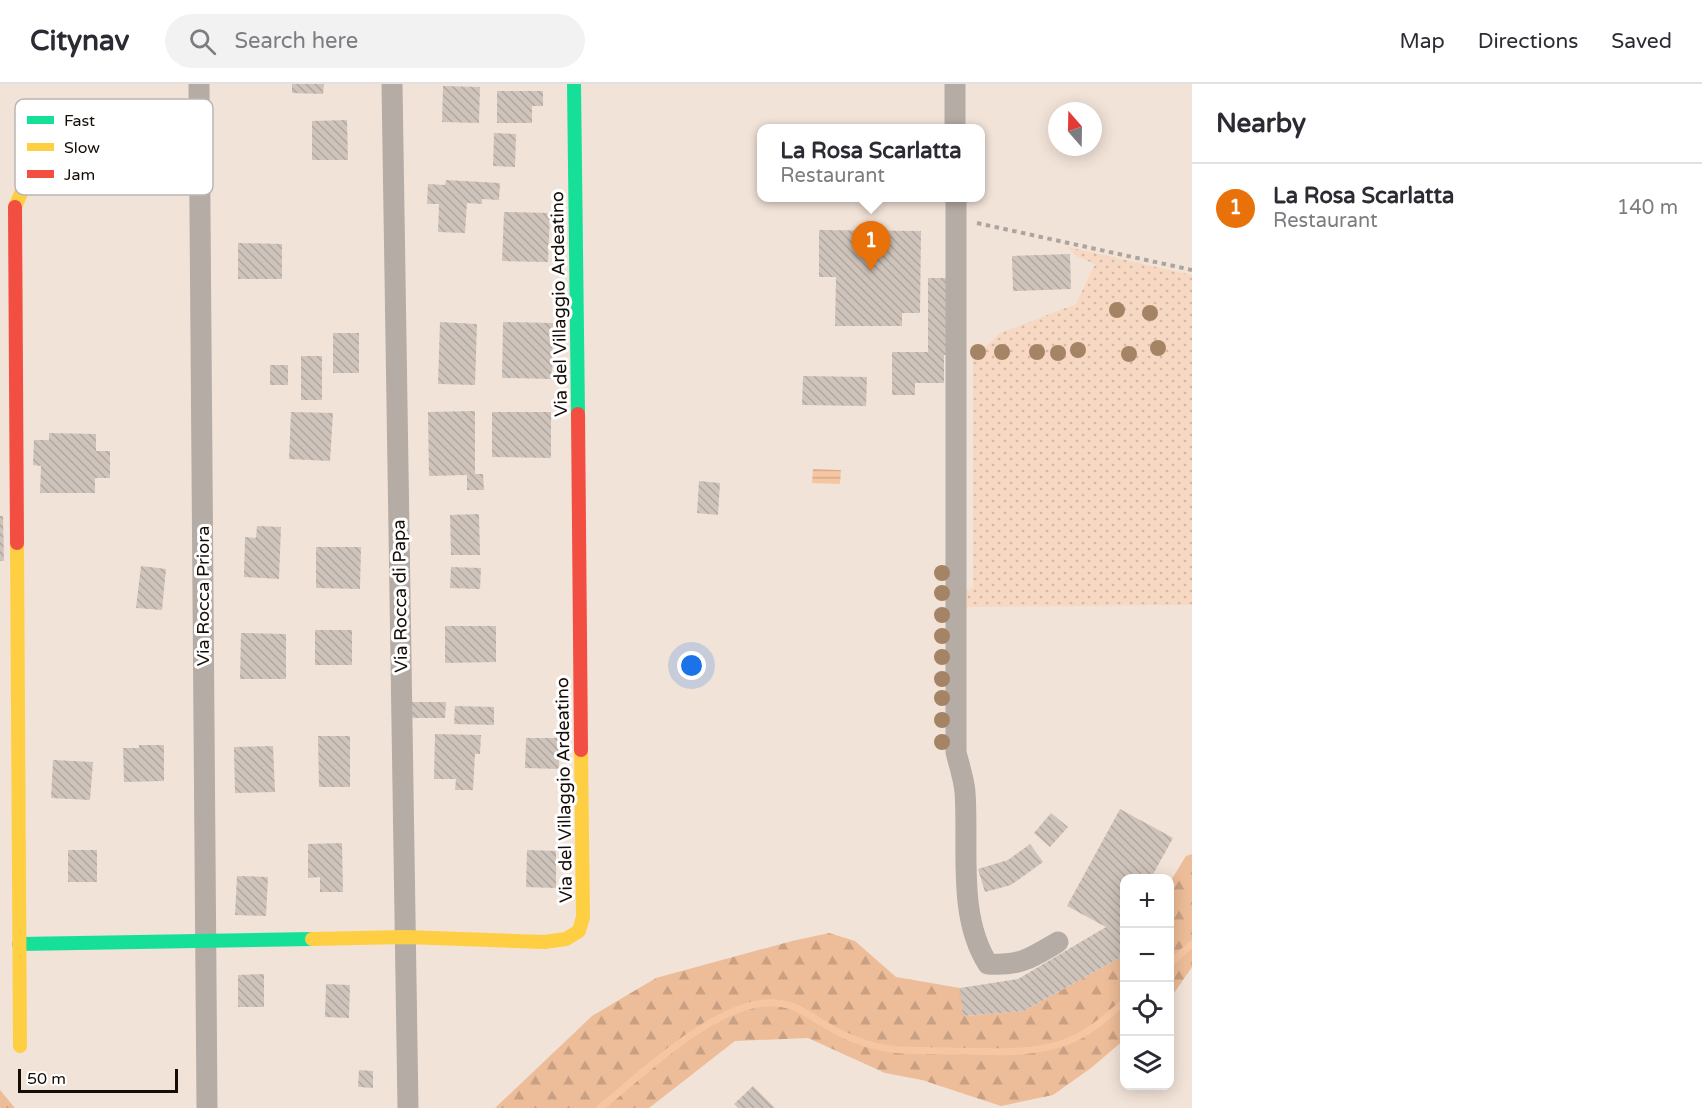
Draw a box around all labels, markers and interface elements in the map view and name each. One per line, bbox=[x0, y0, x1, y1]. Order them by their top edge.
search box bbox=[165, 14, 585, 68]
text: Citynav bbox=[30, 24, 129, 58]
icon: search bbox=[186, 25, 219, 58]
text: Search here bbox=[234, 28, 358, 54]
text: Map bbox=[1399, 29, 1445, 54]
text: Directions bbox=[1478, 29, 1578, 54]
text: Saved bbox=[1611, 29, 1672, 54]
legend bbox=[15, 99, 213, 195]
north arrow bbox=[1048, 102, 1102, 156]
text: Nearby bbox=[1216, 108, 1306, 139]
text: Fast bbox=[64, 111, 95, 131]
popup bbox=[757, 124, 985, 202]
text: Slow bbox=[64, 138, 100, 158]
text: La Rosa Scarlatta bbox=[780, 138, 962, 164]
text: Restaurant bbox=[780, 164, 885, 188]
text: Jam bbox=[64, 165, 95, 185]
text: La Rosa Scarlatta bbox=[1273, 183, 1454, 209]
street label: Via del Villaggio Ardeatino bbox=[546, 191, 572, 417]
text: 1 bbox=[1229, 196, 1242, 220]
text: 140 m bbox=[1617, 196, 1678, 220]
text: Restaurant bbox=[1273, 209, 1378, 233]
pin: 1 bbox=[852, 222, 890, 271]
street label: Via Rocca di Papa bbox=[388, 519, 412, 673]
street label: Via Rocca Priora bbox=[192, 526, 214, 666]
your location bbox=[677, 651, 706, 680]
street label: Via del Villaggio Ardeatino bbox=[551, 677, 577, 903]
map controls bbox=[1120, 874, 1174, 1090]
button: + bbox=[1120, 874, 1174, 928]
button: − bbox=[1120, 928, 1174, 982]
button: locate bbox=[1120, 982, 1174, 1036]
button: layers bbox=[1120, 1036, 1174, 1090]
scale bar bbox=[18, 1066, 178, 1094]
text: 50 m bbox=[27, 1069, 66, 1089]

